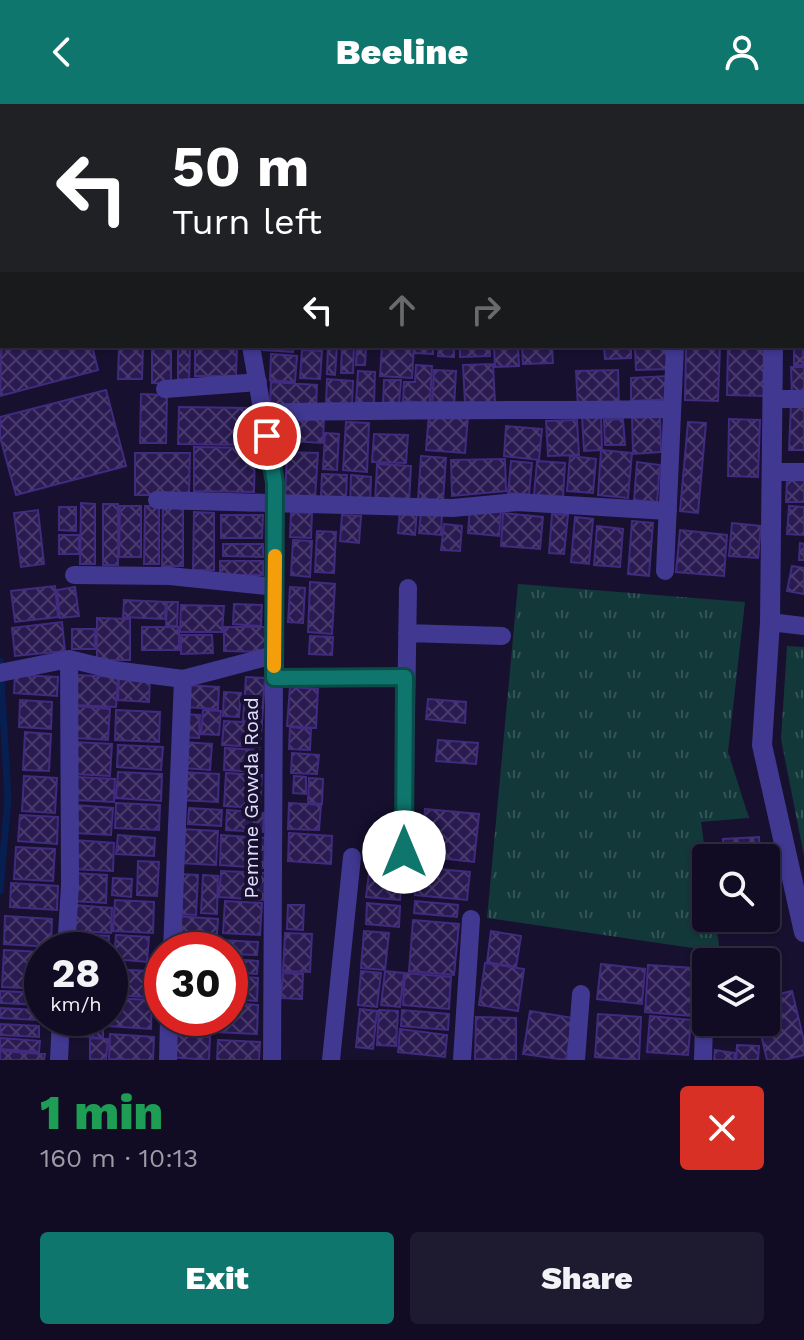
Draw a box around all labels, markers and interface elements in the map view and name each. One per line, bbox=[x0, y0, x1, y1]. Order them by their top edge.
icon: back bbox=[40, 30, 84, 74]
icon: person bbox=[720, 30, 764, 74]
text: Beeline bbox=[336, 31, 468, 73]
text: 50 m bbox=[172, 134, 309, 200]
icon: left bbox=[40, 136, 144, 240]
text: Turn left bbox=[172, 201, 322, 243]
icon: left bbox=[296, 288, 340, 332]
icon: ahead bbox=[380, 288, 424, 332]
icon: right bbox=[464, 288, 508, 332]
pin bbox=[233, 402, 301, 470]
icon: arrive bbox=[245, 414, 289, 458]
street label: Pemme Gowda Road bbox=[239, 697, 263, 899]
position arrow bbox=[362, 810, 446, 894]
map controls bbox=[692, 844, 780, 1036]
button: search bbox=[692, 844, 780, 932]
speed limit sign: 30 bbox=[144, 932, 248, 1036]
button: layers bbox=[692, 948, 780, 1036]
text: 28 bbox=[52, 950, 100, 997]
text: km/h bbox=[50, 992, 102, 1016]
text: 1 min bbox=[40, 1084, 163, 1141]
button: close bbox=[680, 1086, 764, 1170]
text: 160 m · 10:13 bbox=[40, 1143, 198, 1173]
button: Exit bbox=[40, 1232, 394, 1324]
button: Share bbox=[410, 1232, 764, 1324]

